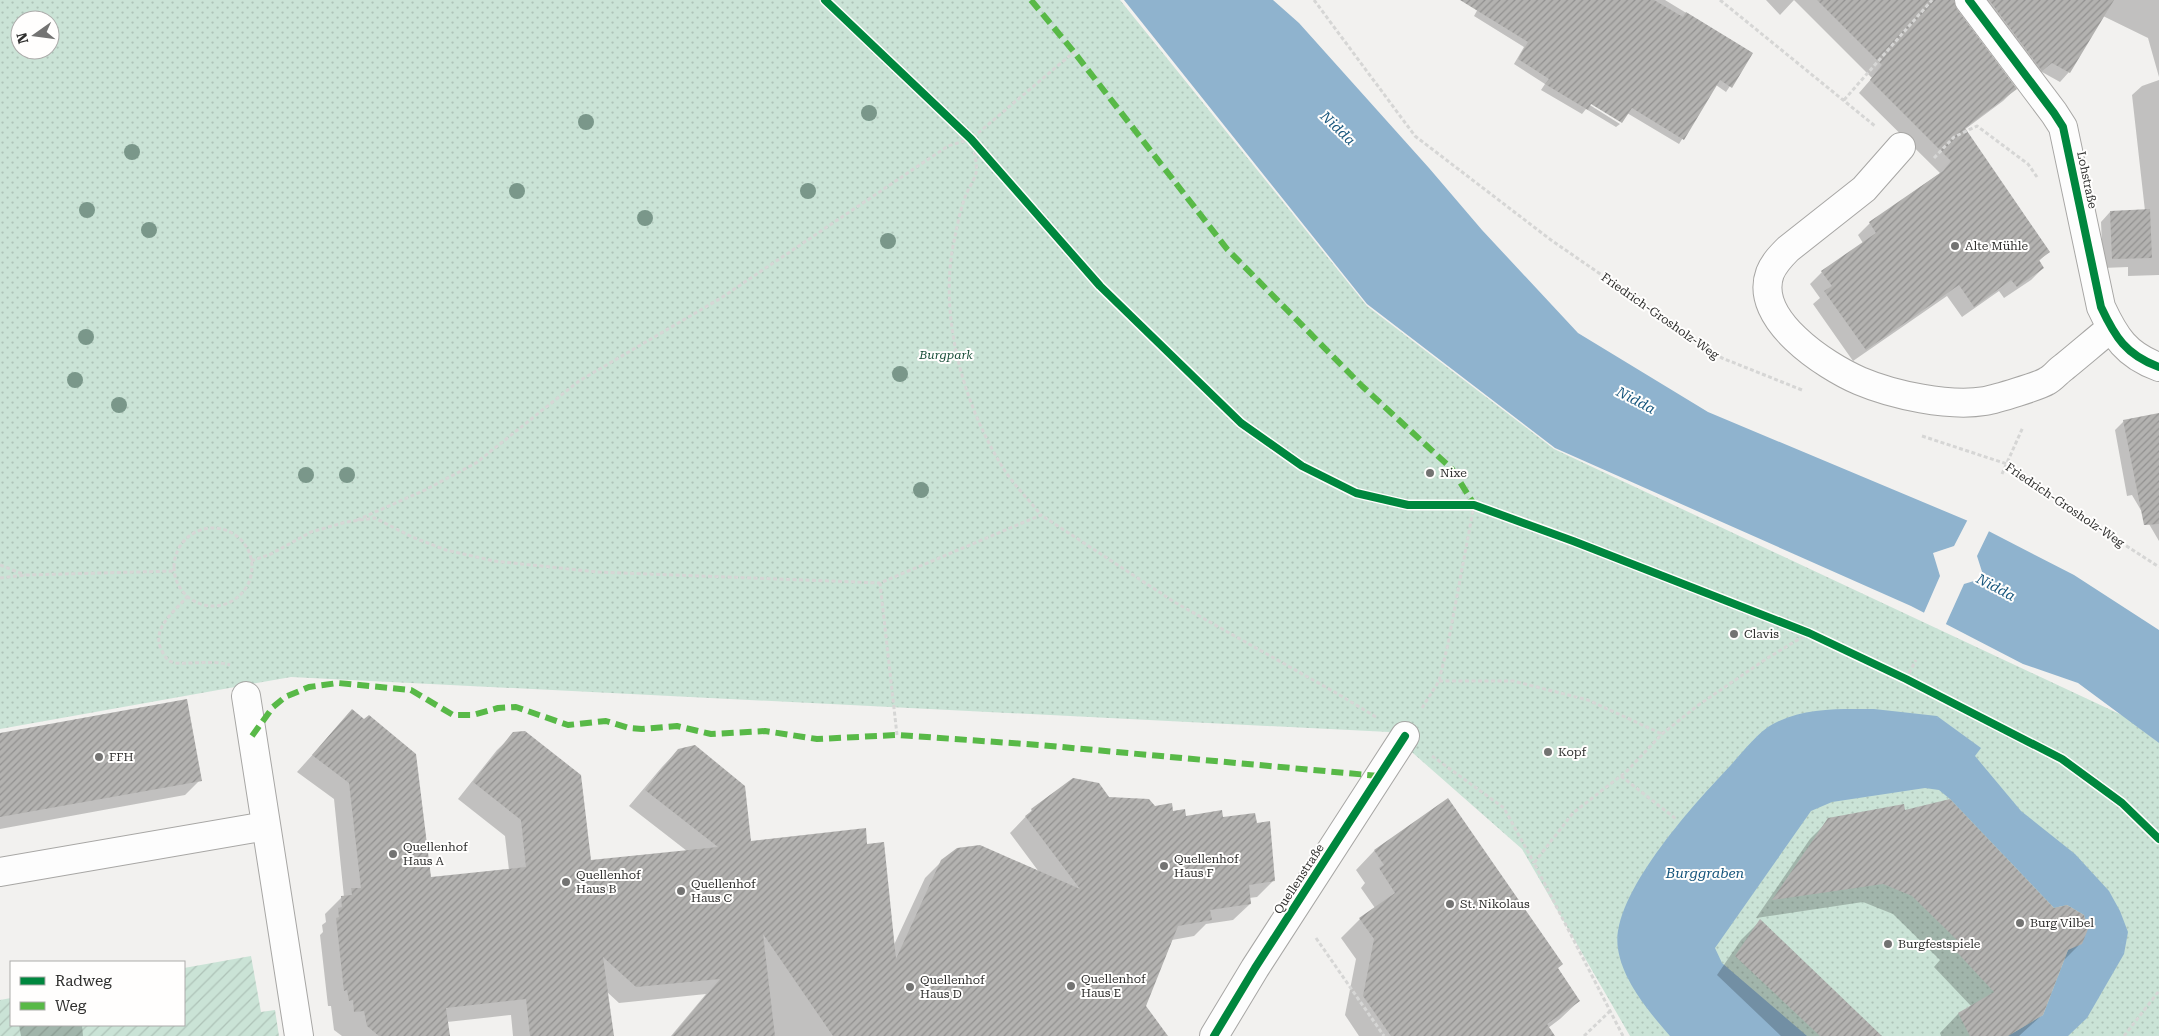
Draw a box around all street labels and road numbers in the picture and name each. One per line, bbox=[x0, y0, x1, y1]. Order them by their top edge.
street label: Lohstraße bbox=[2074, 150, 2100, 210]
street label: Friedrich-Grosholz-Weg bbox=[1598, 270, 1722, 362]
street label: Friedrich-Grosholz-Weg bbox=[2003, 460, 2127, 550]
street label: Quellenstraße bbox=[1271, 841, 1327, 917]

